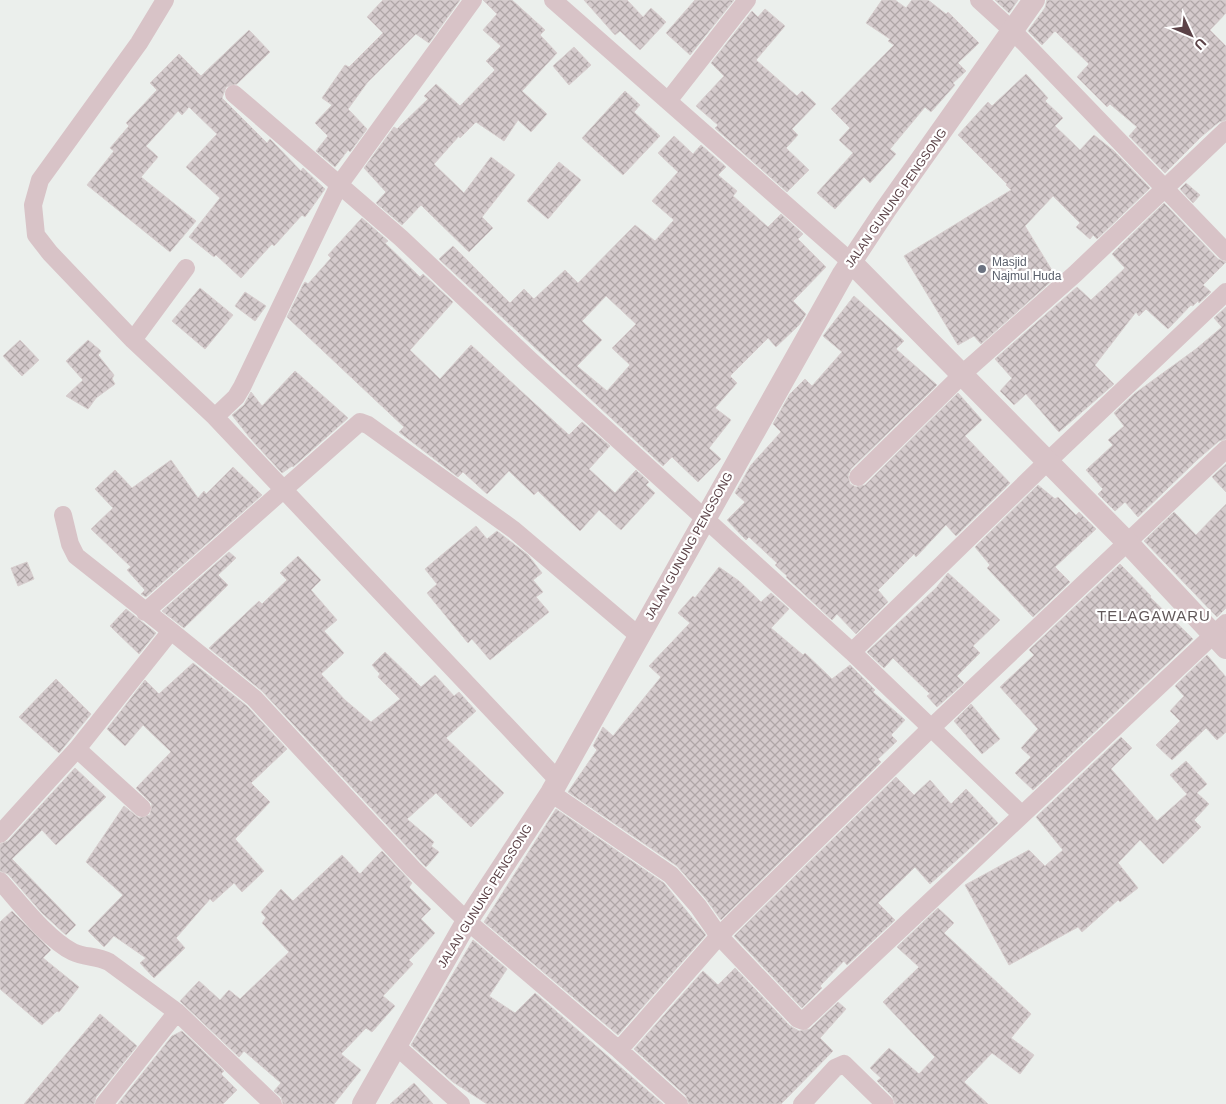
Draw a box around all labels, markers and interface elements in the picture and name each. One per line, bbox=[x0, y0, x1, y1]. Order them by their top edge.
north arrow bbox=[1166, 10, 1216, 60]
text: U bbox=[1191, 35, 1210, 53]
street label: JALAN GUNUNG PENGSONG bbox=[842, 126, 950, 270]
place label: Masjid Najmul Huda bbox=[992, 255, 1062, 283]
marker: Masjid Najmul Huda bbox=[976, 263, 988, 275]
street label: JALAN GUNUNG PENGSONG bbox=[642, 470, 736, 622]
district label: TELAGAWARU bbox=[1097, 607, 1211, 624]
street label: JALAN GUNUNG PENGSONG bbox=[435, 822, 535, 970]

